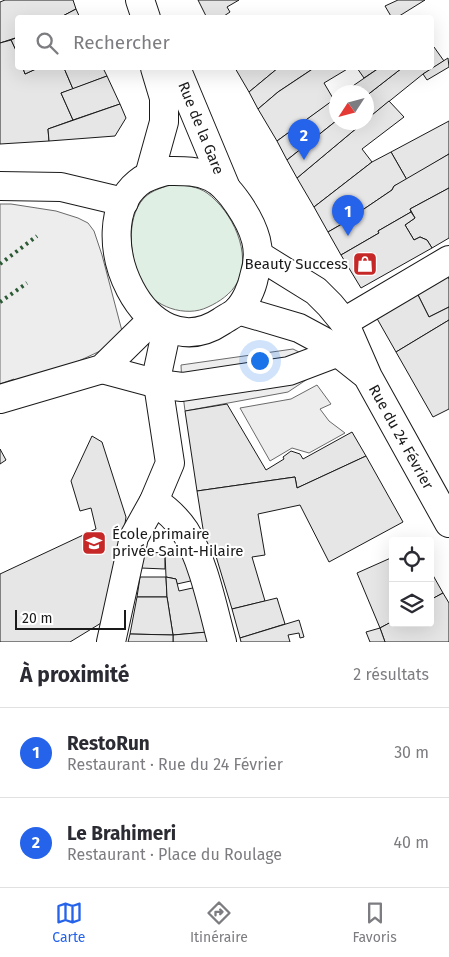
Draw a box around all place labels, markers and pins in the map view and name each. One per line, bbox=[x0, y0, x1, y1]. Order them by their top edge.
pin: 2 bbox=[288, 119, 320, 160]
pin: 1 bbox=[332, 195, 364, 236]
shop icon: Beauty Success bbox=[352, 251, 378, 277]
place label: Beauty Success bbox=[245, 255, 348, 273]
place label: École primaire privée Saint-Hilaire bbox=[112, 525, 243, 560]
school or university icon: École primaire privée Saint-Hilaire bbox=[81, 530, 107, 556]

